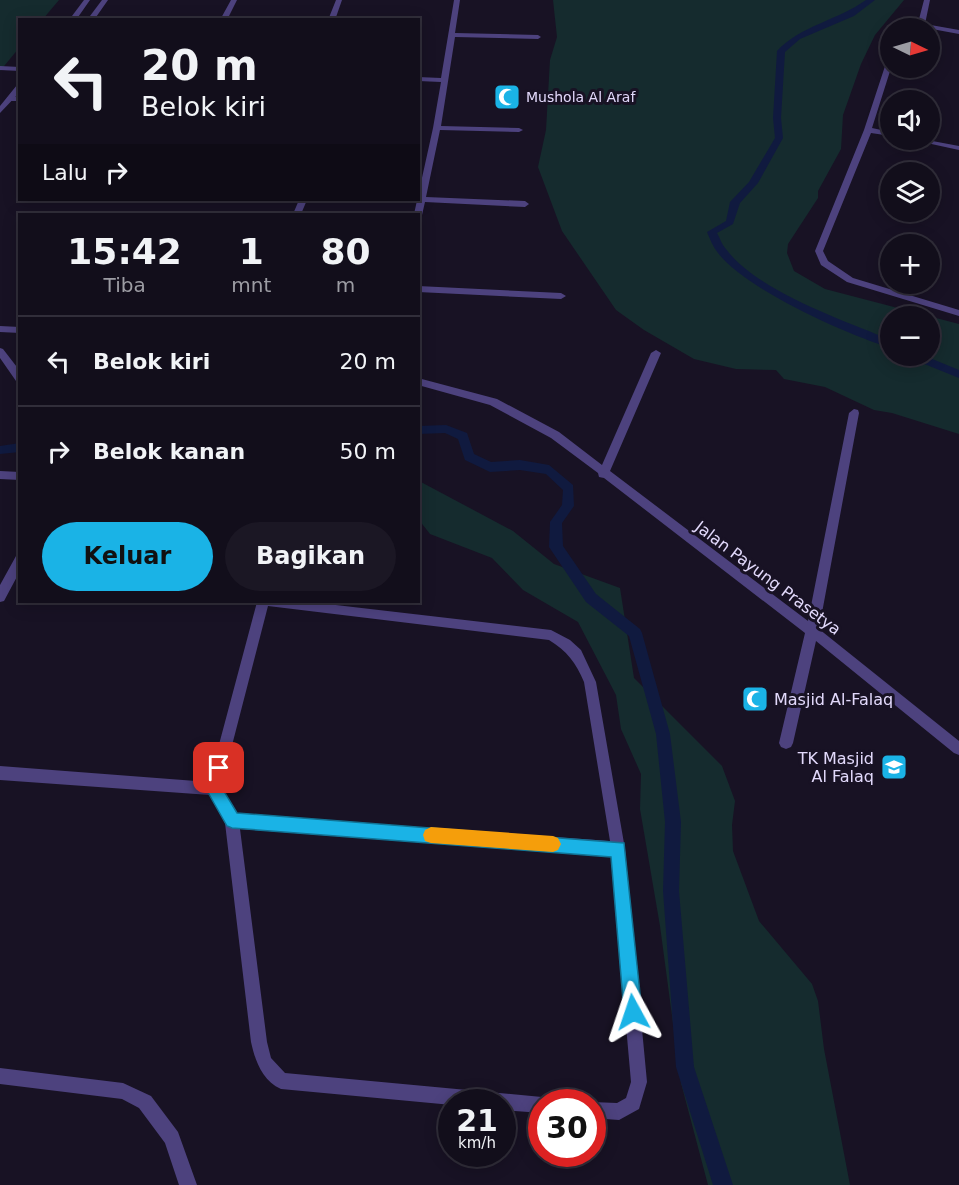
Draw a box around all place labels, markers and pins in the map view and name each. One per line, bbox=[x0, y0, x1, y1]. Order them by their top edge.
mosque icon: Mushola Al Araf bbox=[492, 82, 522, 112]
place label: Mushola Al Araf bbox=[526, 89, 636, 105]
mosque icon: Masjid Al-Falaq bbox=[740, 684, 770, 714]
place label: Masjid Al-Falaq bbox=[774, 690, 893, 709]
pin bbox=[193, 742, 244, 793]
place label: TK Masjid Al Falaq bbox=[797, 749, 874, 786]
school or university icon: TK Masjid Al Falaq bbox=[879, 752, 909, 782]

